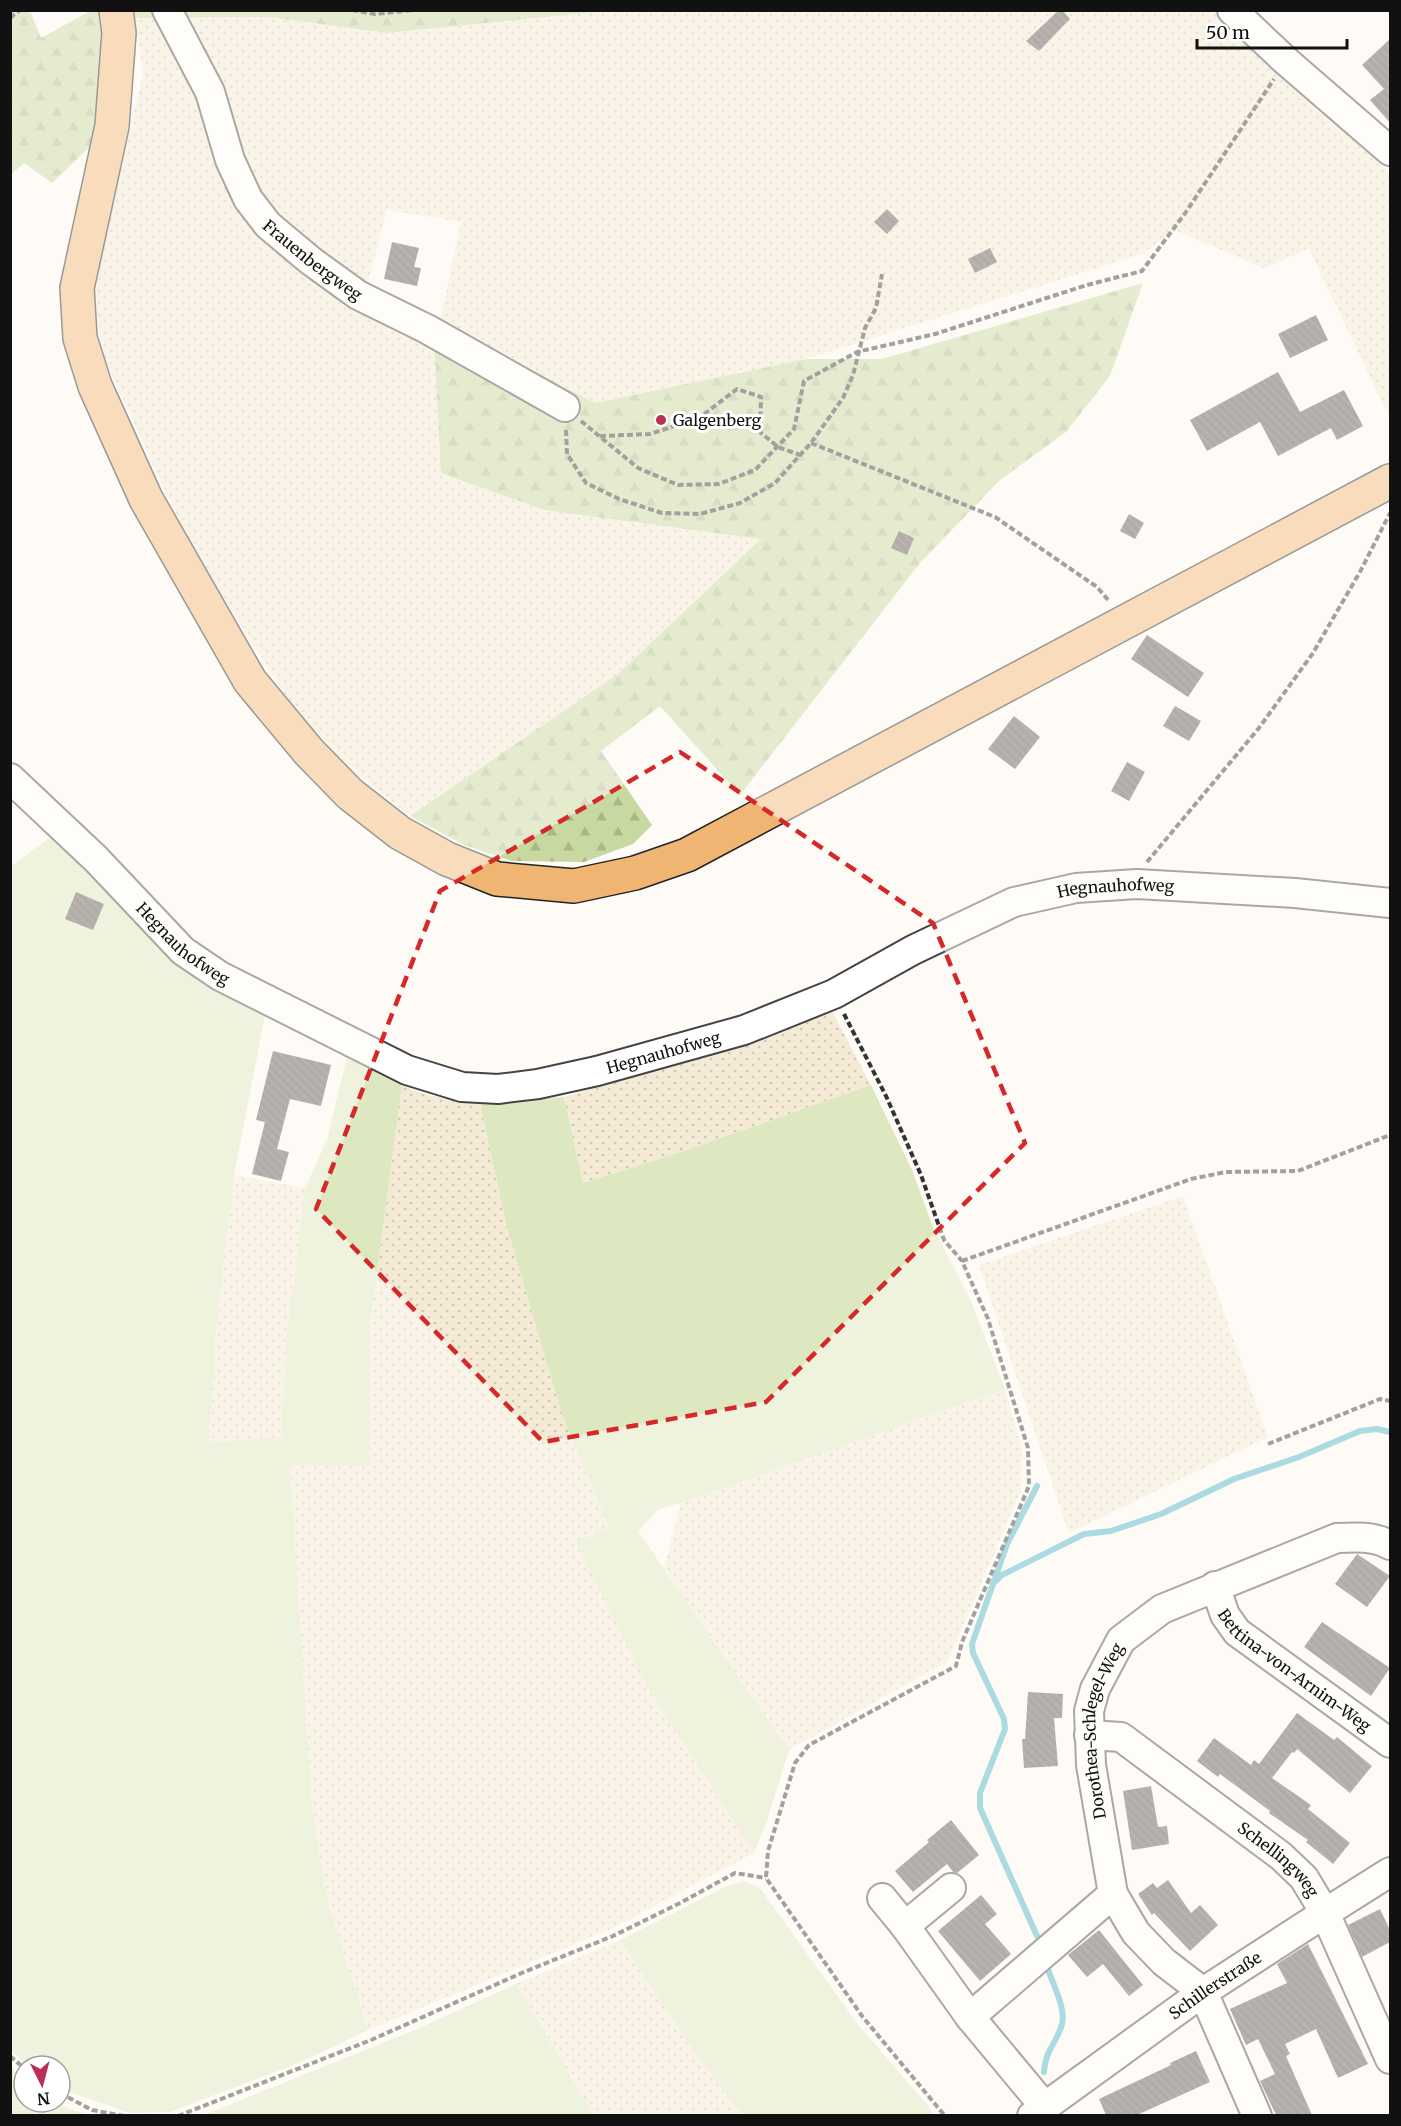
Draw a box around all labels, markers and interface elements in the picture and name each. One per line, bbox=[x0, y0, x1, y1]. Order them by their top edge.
scale bar bbox=[1197, 12, 1347, 50]
text: 50 m bbox=[1206, 21, 1250, 44]
street label: Frauenbergweg bbox=[259, 215, 366, 305]
place label: Galgenberg bbox=[673, 410, 762, 430]
marker: Galgenberg bbox=[654, 413, 668, 427]
street label: Hegnauhofweg bbox=[1055, 874, 1175, 902]
street label: Hegnauhofweg bbox=[132, 898, 233, 989]
street label: Hegnauhofweg bbox=[604, 1027, 723, 1078]
street label: Bettina-von-Arnim-Weg bbox=[1214, 1605, 1375, 1736]
street label: Dorothea-Schlegel-Weg bbox=[1079, 1639, 1128, 1821]
street label: Schellingweg bbox=[1234, 1817, 1323, 1901]
street label: Schillerstraße bbox=[1165, 1947, 1265, 2024]
north arrow bbox=[12, 2054, 72, 2114]
text: N bbox=[36, 2088, 51, 2110]

